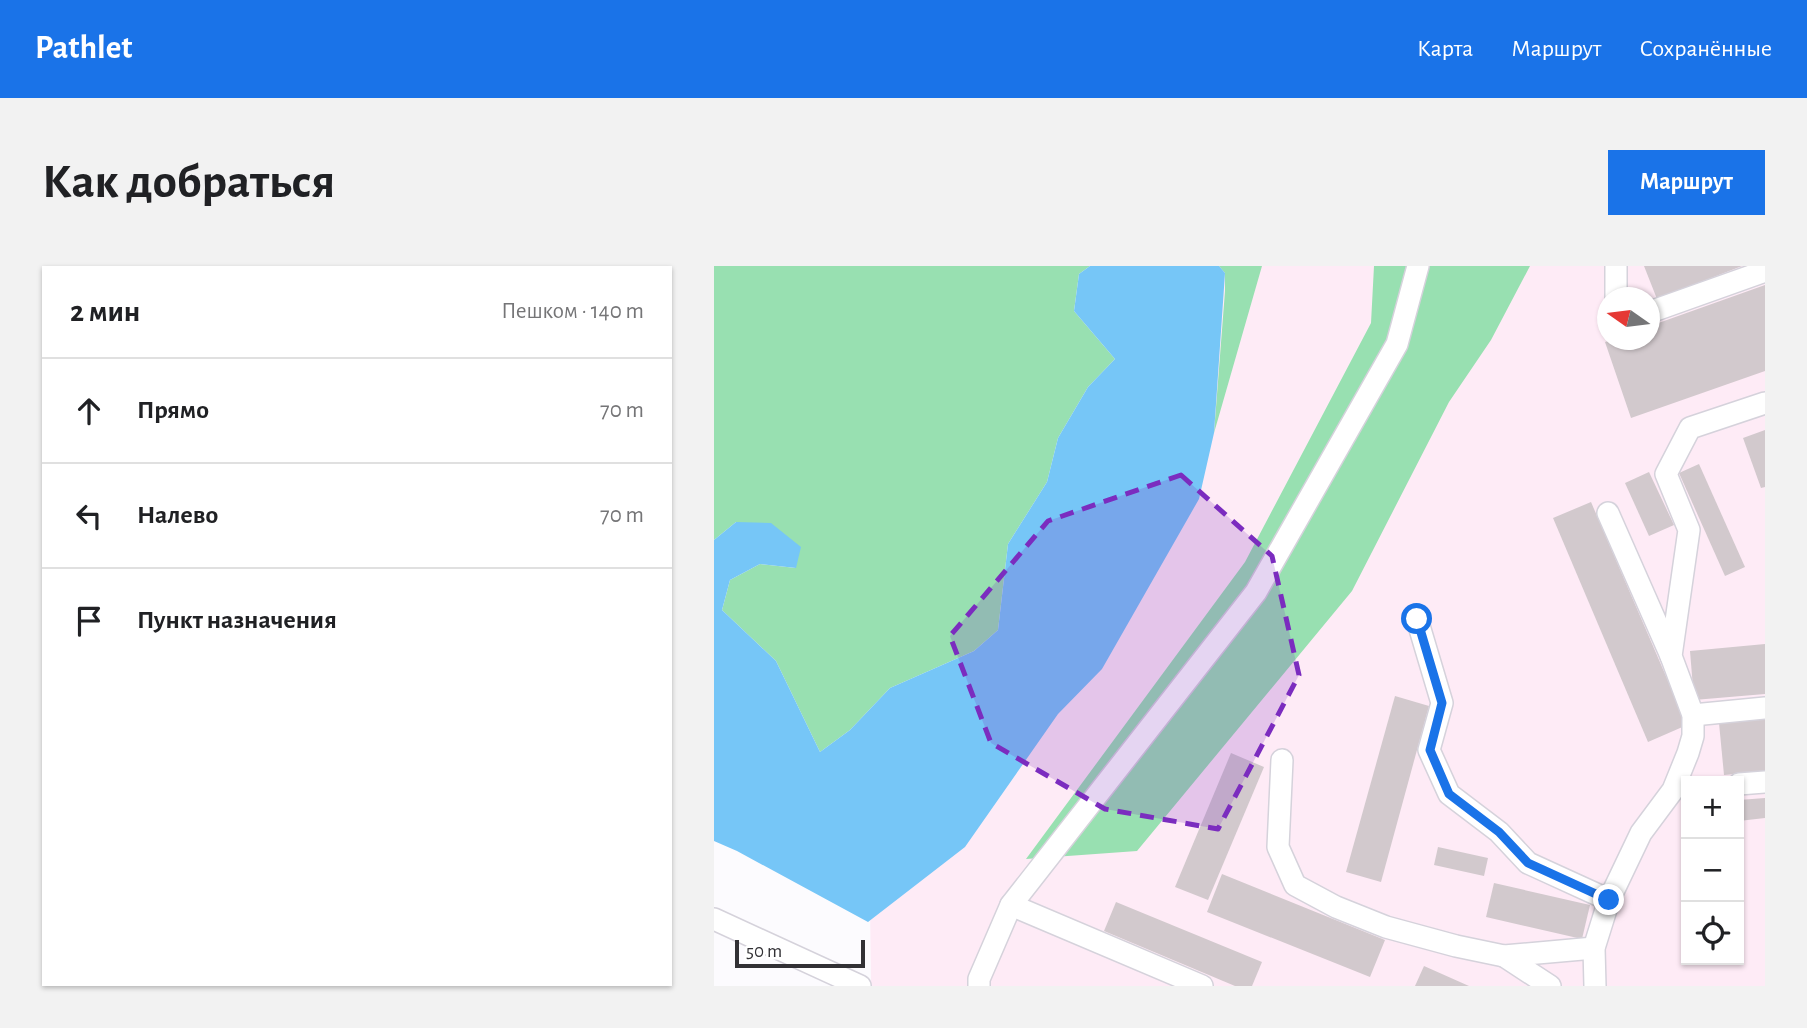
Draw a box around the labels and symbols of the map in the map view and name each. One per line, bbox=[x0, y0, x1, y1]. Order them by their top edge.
north arrow bbox=[1597, 287, 1660, 350]
route start bbox=[1401, 603, 1432, 634]
route end bbox=[1593, 884, 1624, 915]
scale bar bbox=[735, 937, 864, 969]

